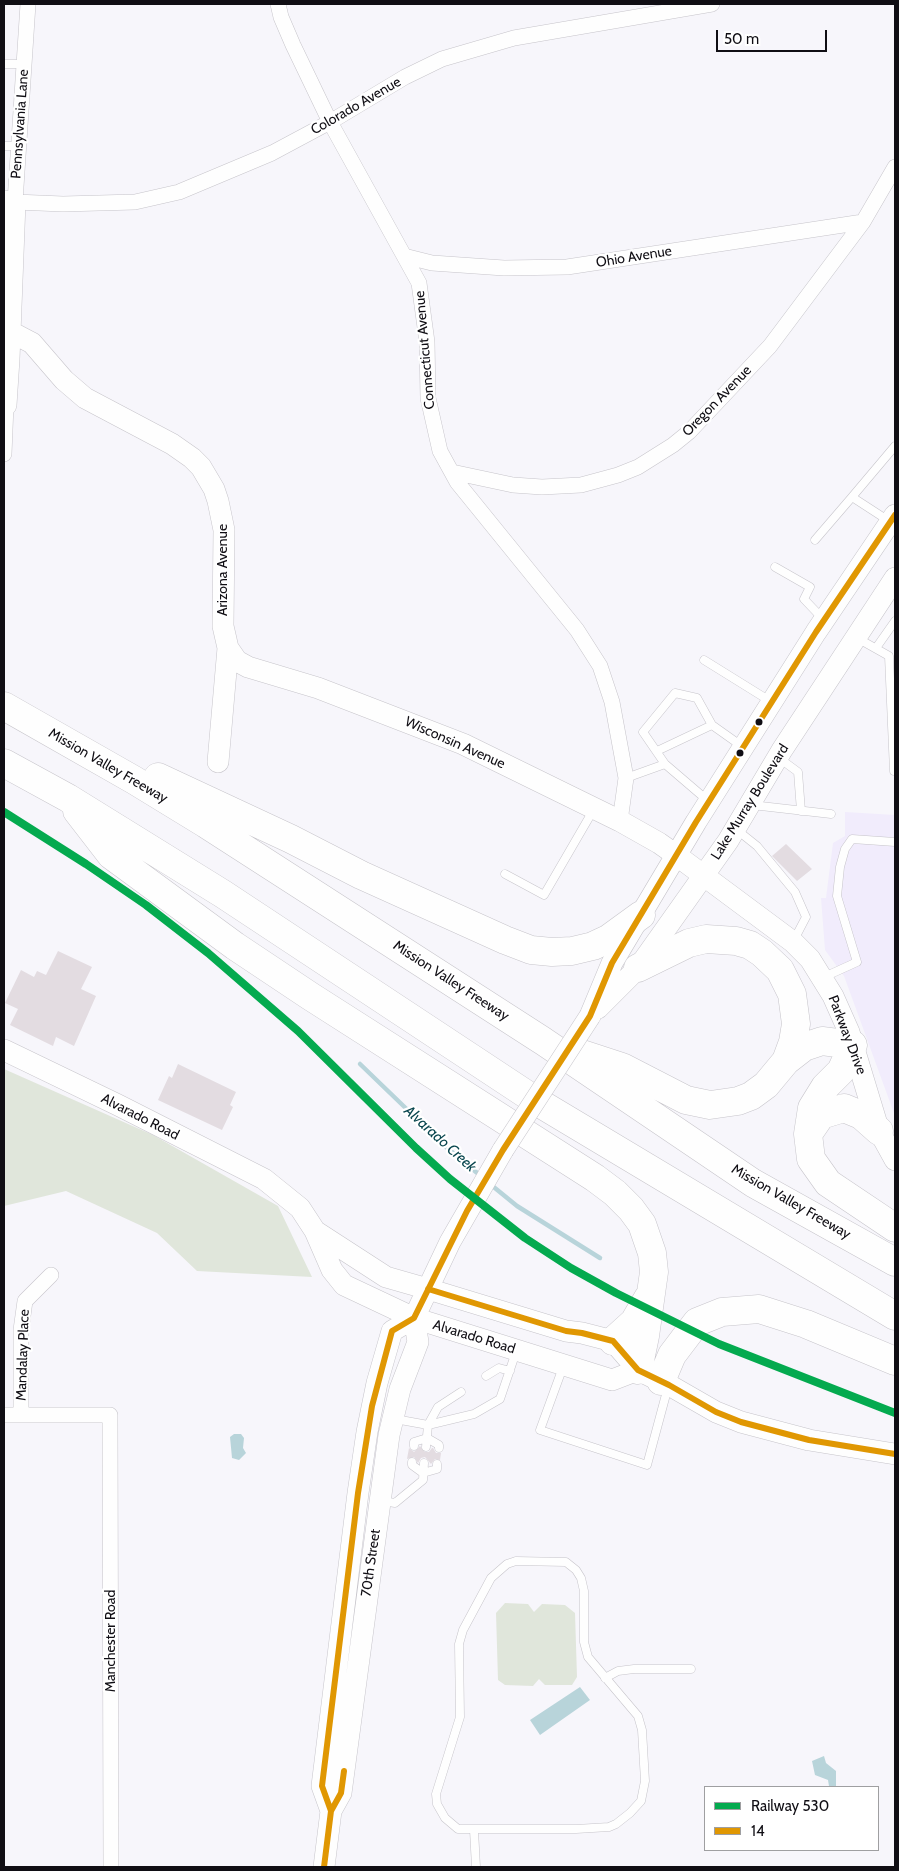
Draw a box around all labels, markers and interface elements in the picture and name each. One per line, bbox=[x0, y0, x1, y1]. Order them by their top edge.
scale bar bbox=[719, 20, 830, 52]
text: 50 m bbox=[724, 30, 759, 48]
street label: Pennsylvania Lane bbox=[8, 69, 32, 179]
street label: Colorado Avenue bbox=[308, 73, 404, 139]
street label: Ohio Avenue bbox=[595, 243, 673, 271]
street label: Connecticut Avenue bbox=[411, 290, 439, 410]
street label: Oregon Avenue bbox=[679, 362, 755, 440]
street label: Arizona Avenue bbox=[215, 524, 231, 616]
street label: Wisconsin Avenue bbox=[402, 713, 508, 773]
unlabelled marker bbox=[754, 717, 764, 727]
street label: Mission Valley Freeway bbox=[45, 725, 171, 807]
street label: Lake Murray Boulevard bbox=[708, 741, 792, 863]
unlabelled marker bbox=[735, 748, 745, 758]
street label: Mission Valley Freeway bbox=[390, 937, 512, 1025]
street label: Parkway Drive bbox=[824, 993, 870, 1077]
street label: Alvarado Road bbox=[98, 1090, 182, 1144]
water label: Alvarado Creek bbox=[400, 1102, 480, 1176]
street label: Mission Valley Freeway bbox=[728, 1161, 854, 1243]
street label: Mandalay Place bbox=[13, 1309, 33, 1401]
street label: Alvarado Road bbox=[431, 1316, 517, 1358]
street label: 70th Street bbox=[358, 1528, 384, 1598]
street label: Manchester Road bbox=[103, 1590, 119, 1692]
legend bbox=[704, 1786, 879, 1851]
text: Railway 530 bbox=[751, 1797, 829, 1815]
text: 14 bbox=[751, 1822, 765, 1840]

